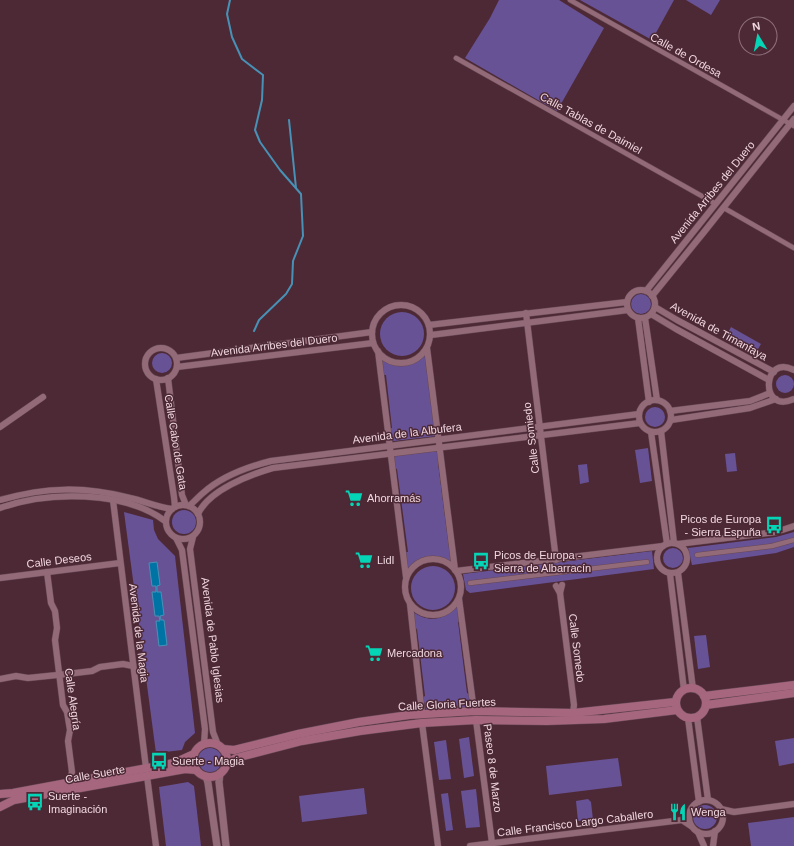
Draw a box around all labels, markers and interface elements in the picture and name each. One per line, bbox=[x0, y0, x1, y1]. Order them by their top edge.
north arrow bbox=[738, 16, 778, 56]
text: N bbox=[751, 20, 761, 33]
street label: Calle de Ordesa bbox=[648, 30, 724, 80]
street label: Calle Tablas de Daimiel bbox=[538, 90, 644, 156]
street label: Avenida Arribes del Duero bbox=[667, 139, 757, 245]
street label: Avenida de Timanfaya bbox=[669, 299, 770, 363]
street label: Avenida Arribes del Duero bbox=[210, 331, 338, 359]
street label: Calle Cabo de Gata bbox=[163, 393, 190, 492]
street label: Calle Somiedo bbox=[521, 402, 541, 474]
street label: Avenida de la Albufera bbox=[352, 420, 463, 446]
supermarket icon: Ahorramás bbox=[344, 488, 364, 508]
place label: Ahorramás bbox=[367, 492, 421, 504]
place label: Picos de Europa - Sierra Espuña bbox=[680, 513, 762, 538]
bus stop icon: Picos de Europa - Sierra Espuña bbox=[764, 515, 784, 535]
place label: Picos de Europa - Sierra de Albarracín bbox=[494, 549, 591, 574]
street label: Calle Deseos bbox=[26, 550, 93, 570]
supermarket icon: Lidl bbox=[354, 550, 374, 570]
bus stop icon: Picos de Europa - Sierra de Albarracín bbox=[471, 551, 491, 571]
place label: Lidl bbox=[377, 554, 394, 566]
street label: Avenida de Pablo Iglesias bbox=[199, 577, 227, 704]
street label: Avenida de la Magia bbox=[127, 583, 151, 684]
street label: Calle Somedo bbox=[567, 613, 587, 683]
supermarket icon: Mercadona bbox=[364, 643, 384, 663]
place label: Mercadona bbox=[387, 647, 443, 659]
street label: Calle Alegría bbox=[63, 667, 83, 732]
street label: Calle Gloria Fuertes bbox=[398, 695, 497, 713]
street label: Paseo 8 de Marzo bbox=[482, 723, 504, 813]
bus stop icon: Suerte - Magia bbox=[149, 751, 169, 771]
place label: Suerte - Magia bbox=[172, 755, 245, 767]
street label: Calle Suerte bbox=[64, 763, 126, 785]
place label: Suerte - Imaginación bbox=[48, 790, 107, 815]
bus stop icon: Suerte - Imaginación bbox=[25, 792, 45, 812]
restaurant icon: Wenga bbox=[668, 802, 688, 822]
place label: Wenga bbox=[691, 806, 727, 818]
street label: Calle Francisco Largo Caballero bbox=[496, 807, 654, 839]

